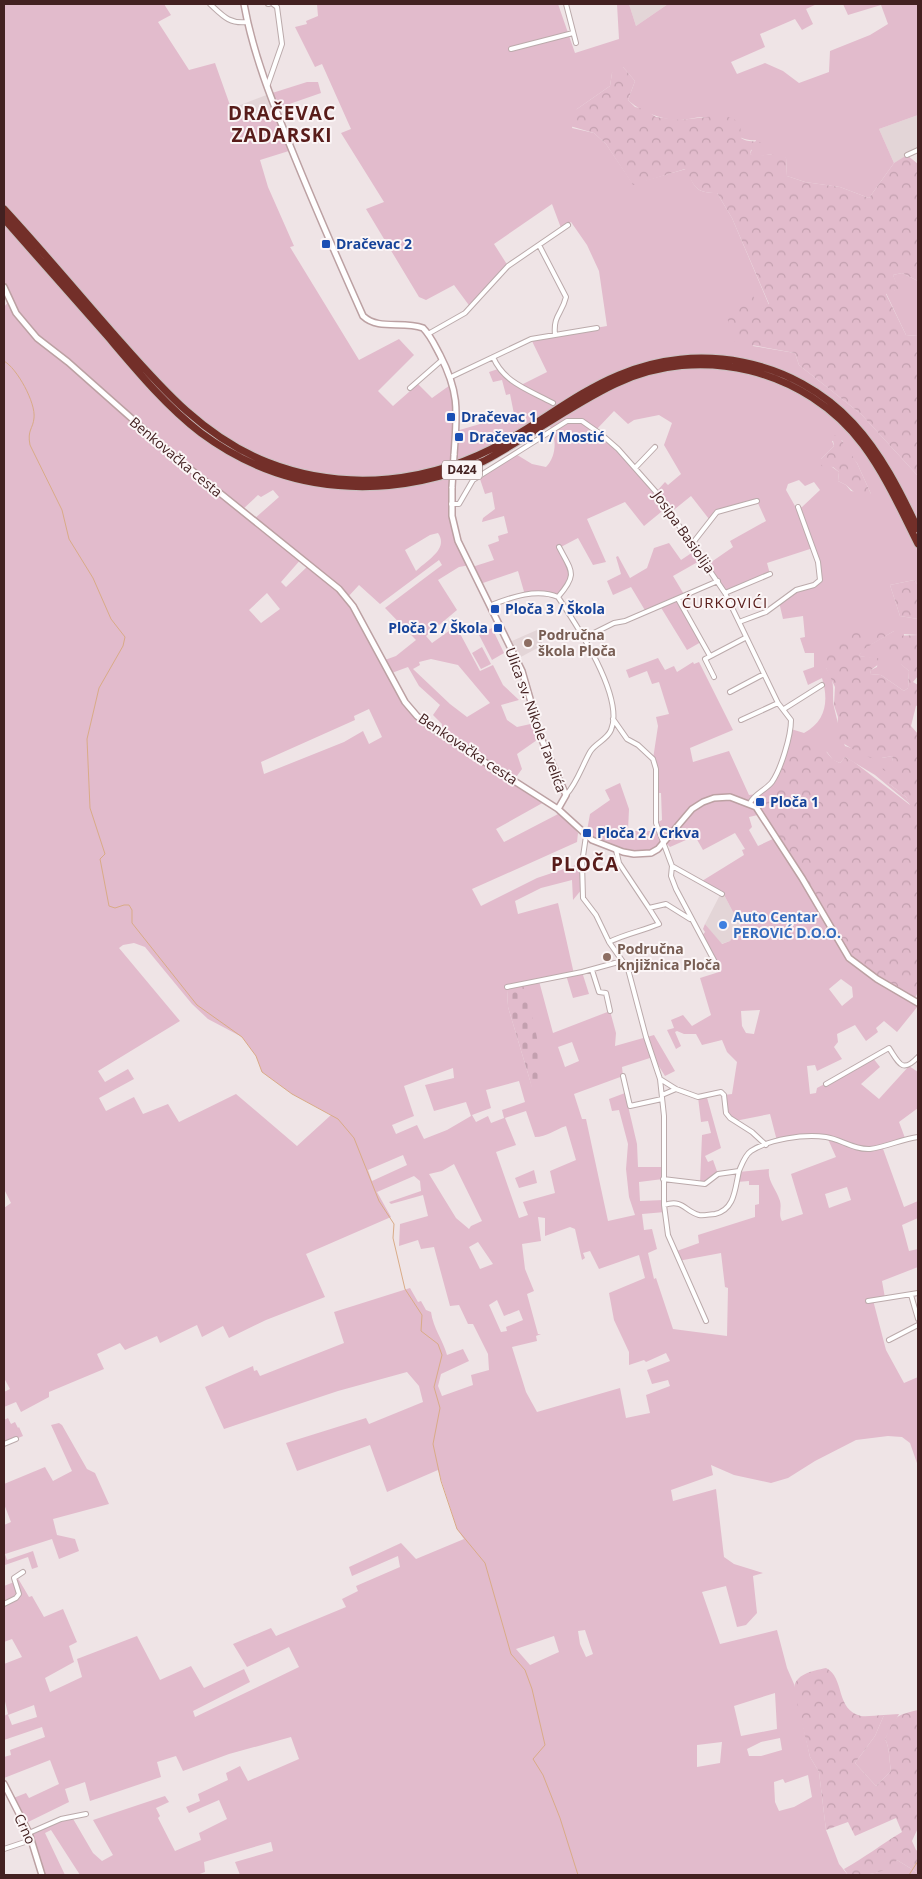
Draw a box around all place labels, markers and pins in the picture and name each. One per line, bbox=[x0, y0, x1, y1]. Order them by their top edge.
place label: Dračevac 2 bbox=[336, 234, 412, 253]
marker: Dračevac 2 bbox=[320, 238, 332, 250]
place label: Dračevac 1 bbox=[461, 407, 537, 426]
marker: Dračevac 1 bbox=[445, 411, 457, 423]
place label: Dračevac 1 / Mostić bbox=[469, 427, 604, 446]
marker: Dračevac 1 / Mostić bbox=[453, 431, 465, 443]
place label: Ploča 3 / Škola bbox=[505, 599, 605, 618]
marker: Ploča 3 / Škola bbox=[489, 603, 501, 615]
place label: Ploča 2 / Škola bbox=[388, 618, 488, 637]
marker: Ploča 2 / Škola bbox=[492, 622, 504, 634]
place label: Područna škola Ploča bbox=[538, 625, 616, 660]
marker: Područna škola Ploča bbox=[522, 637, 534, 649]
place label: Ploča 1 bbox=[770, 792, 819, 811]
marker: Ploča 1 bbox=[754, 796, 766, 808]
place label: Ploča 2 / Crkva bbox=[597, 823, 699, 842]
marker: Ploča 2 / Crkva bbox=[581, 827, 593, 839]
place label: Auto Centar PEROVIĆ D.O.O. bbox=[733, 907, 841, 942]
marker: Auto Centar PEROVIĆ D.O.O. bbox=[717, 919, 729, 931]
place label: Područna knjižnica Ploča bbox=[617, 939, 720, 974]
marker: Područna knjižnica Ploča bbox=[601, 951, 613, 963]

